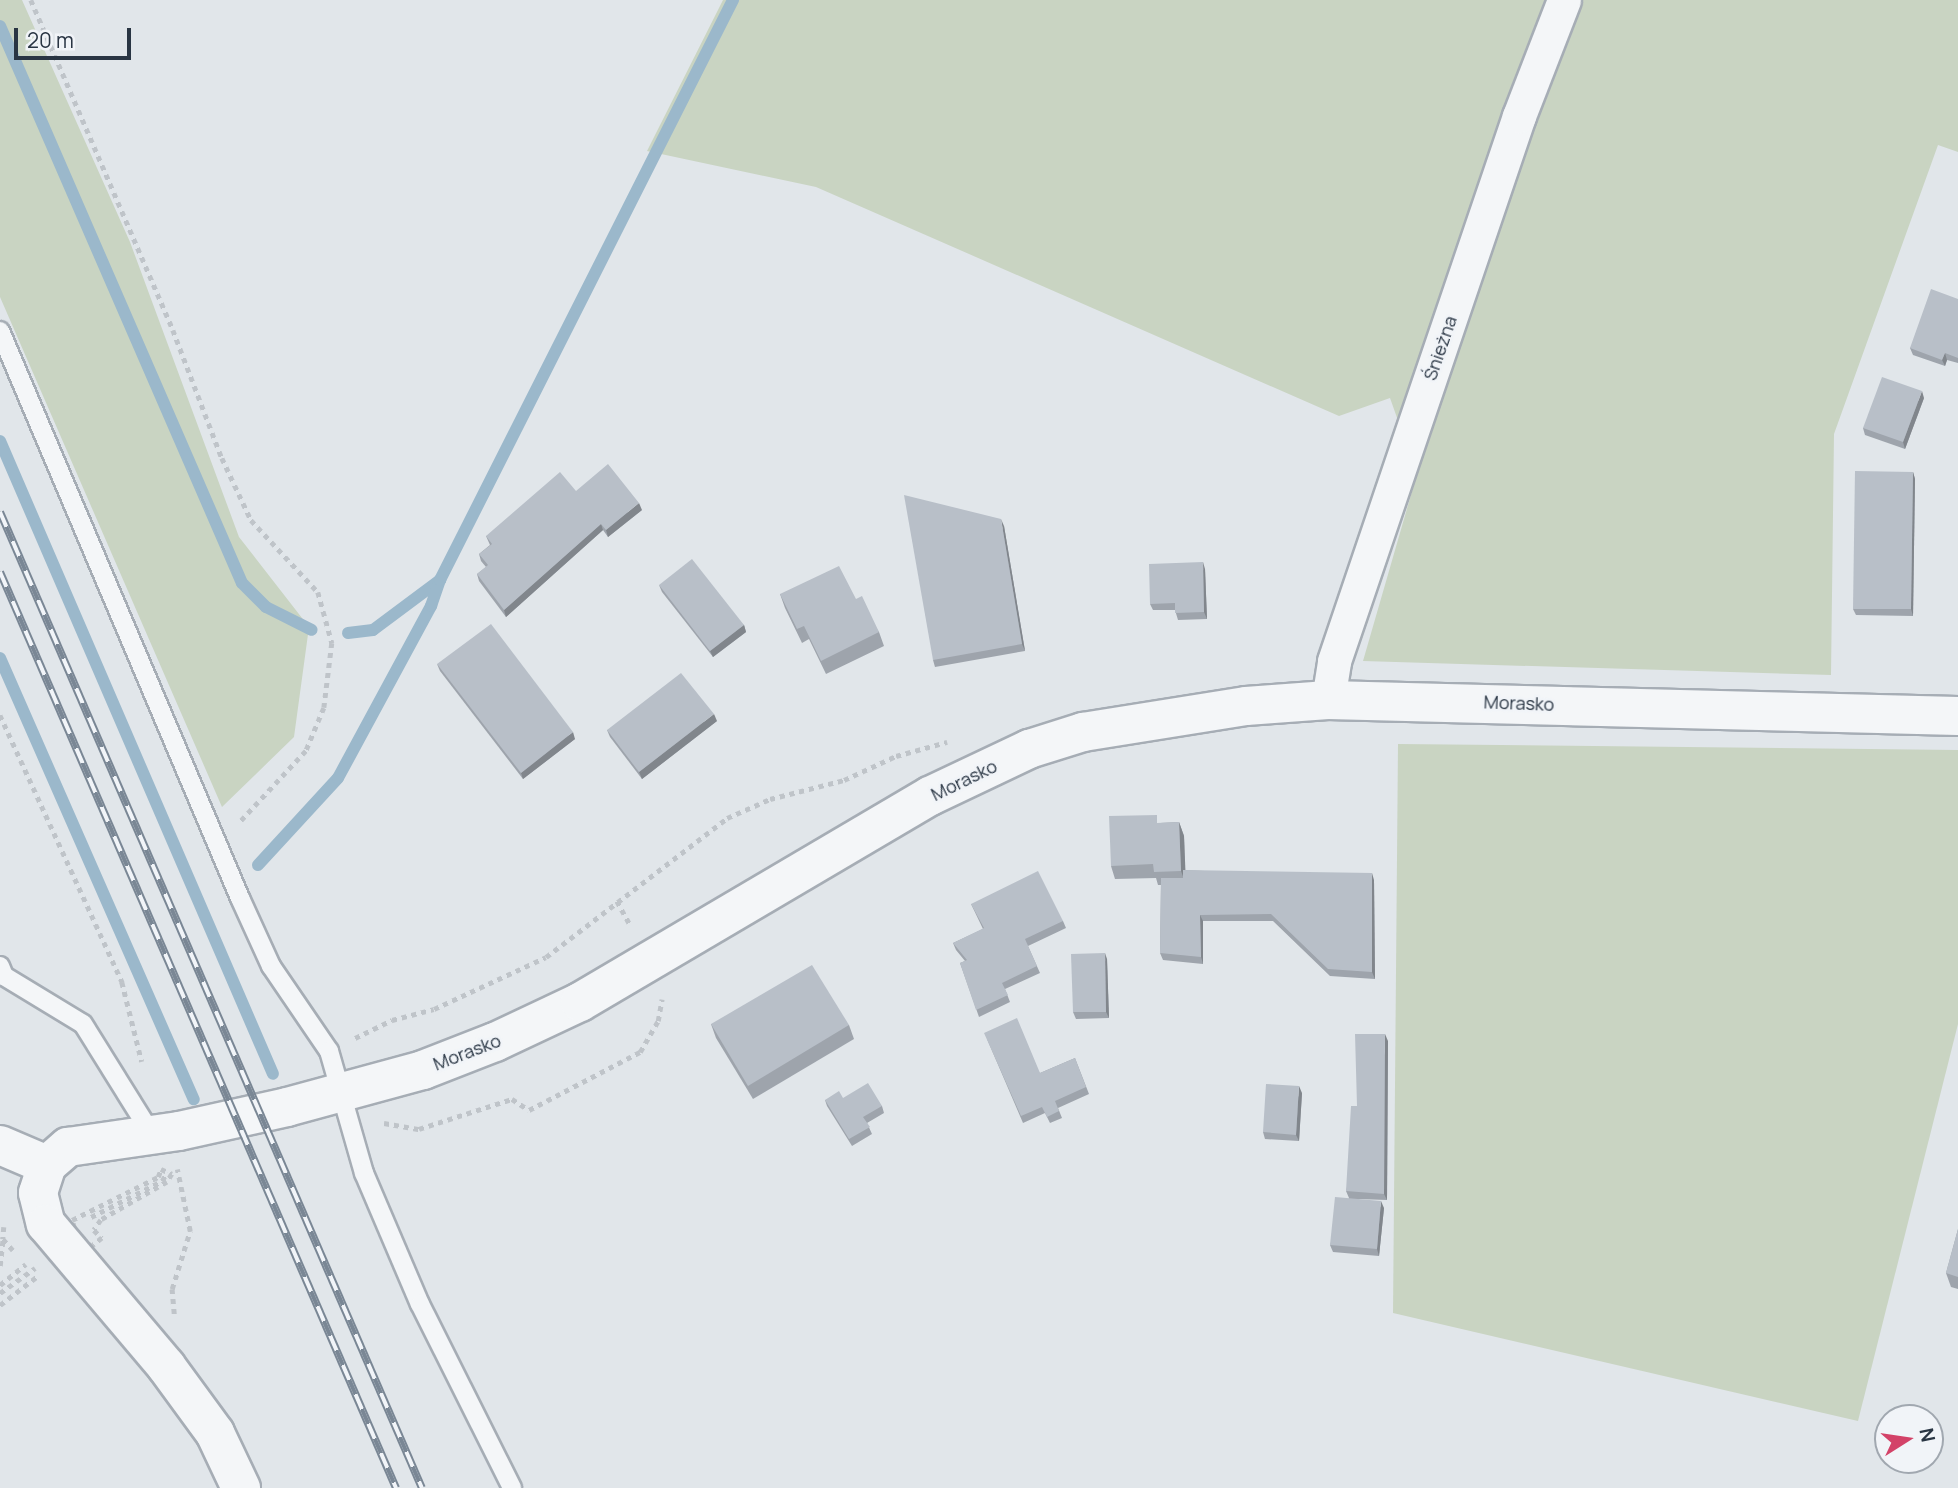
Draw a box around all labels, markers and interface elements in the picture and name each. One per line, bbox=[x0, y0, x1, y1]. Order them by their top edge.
scale bar bbox=[18, 14, 135, 58]
text: 20 m bbox=[27, 26, 74, 54]
street label: Śnieżna bbox=[1419, 313, 1461, 383]
street label: Morasko bbox=[1483, 691, 1555, 715]
street label: Morasko bbox=[927, 755, 1001, 805]
street label: Morasko bbox=[430, 1029, 504, 1075]
north arrow bbox=[1874, 1404, 1944, 1474]
text: N bbox=[1913, 1426, 1942, 1444]

